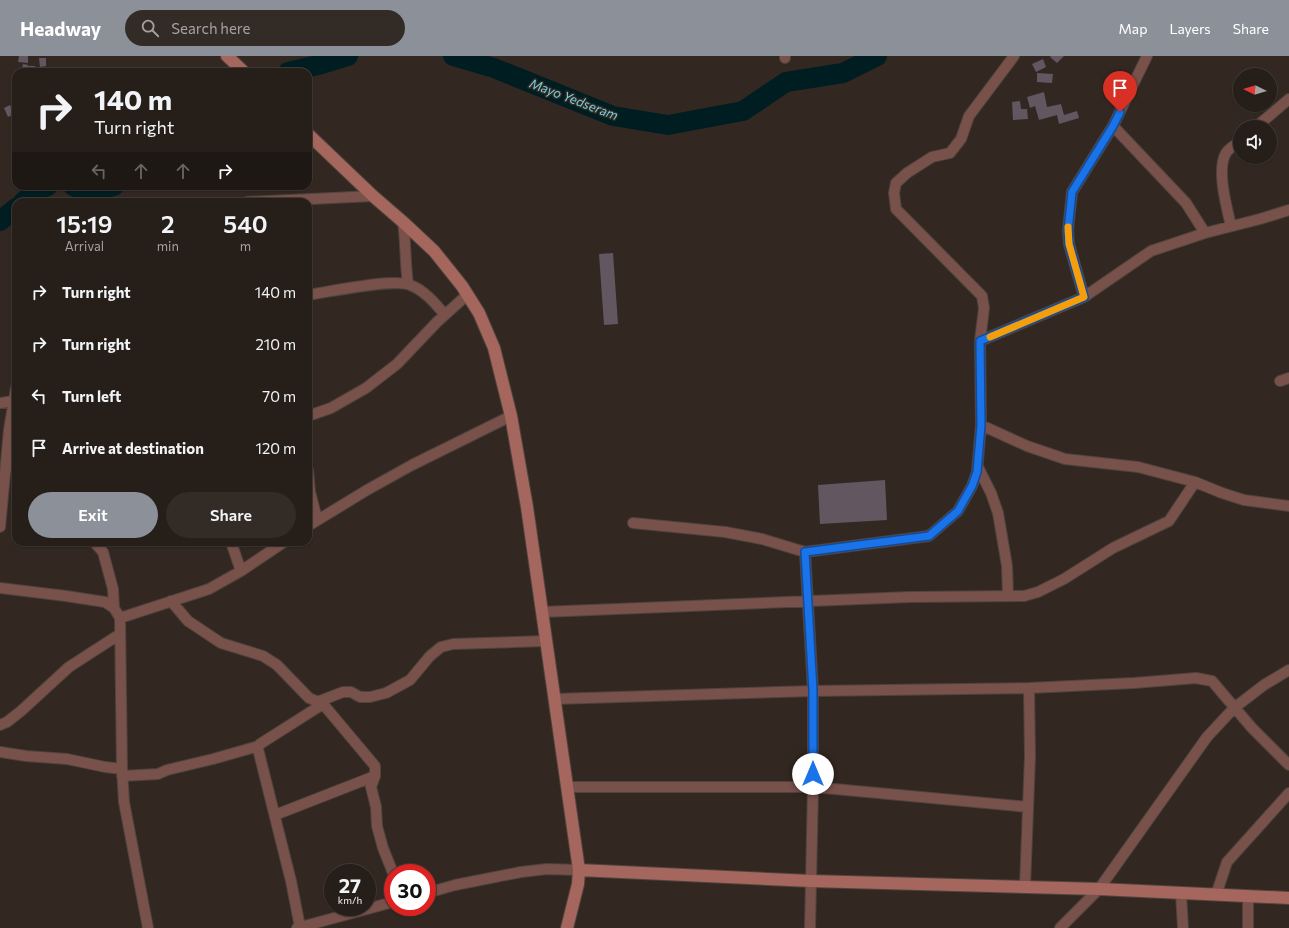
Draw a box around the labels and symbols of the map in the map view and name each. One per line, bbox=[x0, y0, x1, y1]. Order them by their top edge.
north arrow bbox=[1233, 68, 1277, 112]
pin bbox=[1103, 71, 1137, 112]
water label: Mayo Yedseram bbox=[528, 75, 620, 123]
position arrow bbox=[792, 753, 834, 795]
speed limit sign: 30 bbox=[384, 864, 436, 916]

